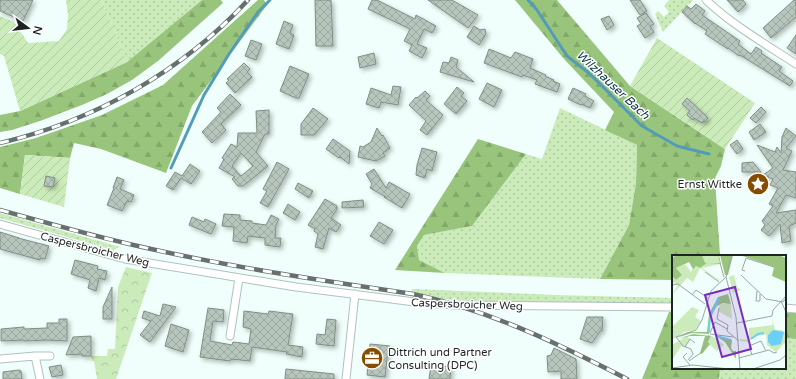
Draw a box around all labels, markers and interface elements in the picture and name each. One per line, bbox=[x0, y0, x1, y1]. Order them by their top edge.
north arrow bbox=[8, 8, 48, 48]
text: N bbox=[30, 25, 45, 36]
water label: Wilzhauser Bach bbox=[574, 48, 653, 123]
place icon: Ernst Wittke bbox=[745, 171, 771, 197]
place label: Ernst Wittke bbox=[678, 178, 742, 191]
street label: Caspersbroicher Weg bbox=[39, 230, 151, 269]
inset map bbox=[672, 255, 786, 369]
street label: Caspersbroicher Weg bbox=[411, 296, 523, 313]
office icon: Dittrich und Partner Consulting (DPC) bbox=[359, 345, 385, 371]
place label: Dittrich und Partner Consulting (DPC) bbox=[388, 346, 492, 372]

